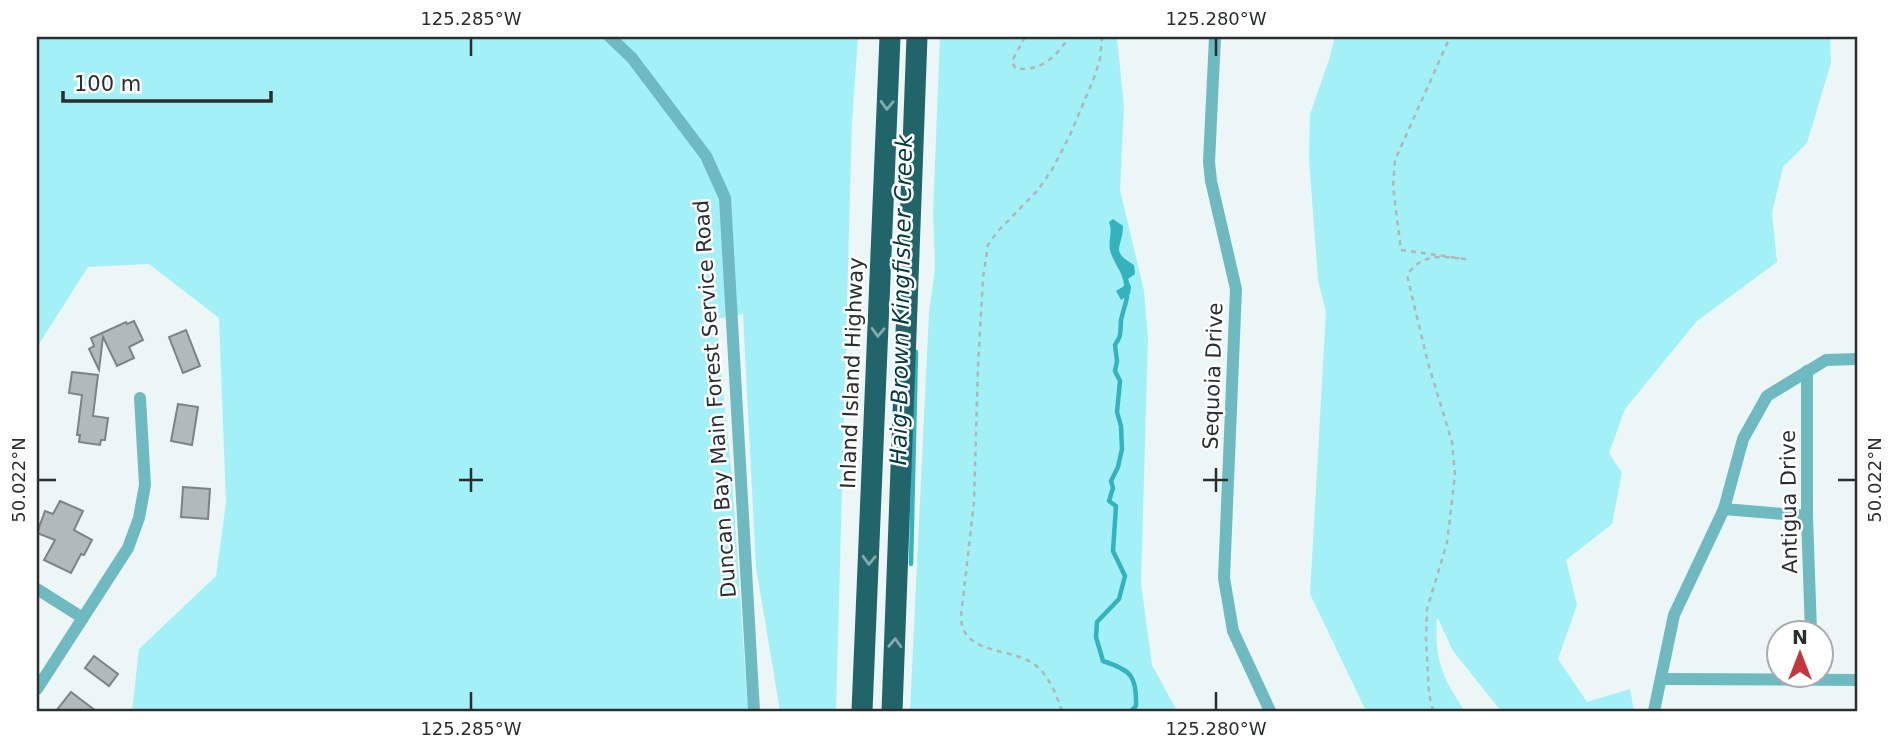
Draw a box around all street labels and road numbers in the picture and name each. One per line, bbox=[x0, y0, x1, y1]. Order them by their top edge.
street label: Duncan Bay Main Forest Service Road bbox=[689, 199, 741, 599]
street label: Inland Island Highway bbox=[836, 257, 868, 489]
street label: Sequoia Drive bbox=[1198, 302, 1228, 450]
street label: Antigua Drive bbox=[1776, 430, 1802, 574]

